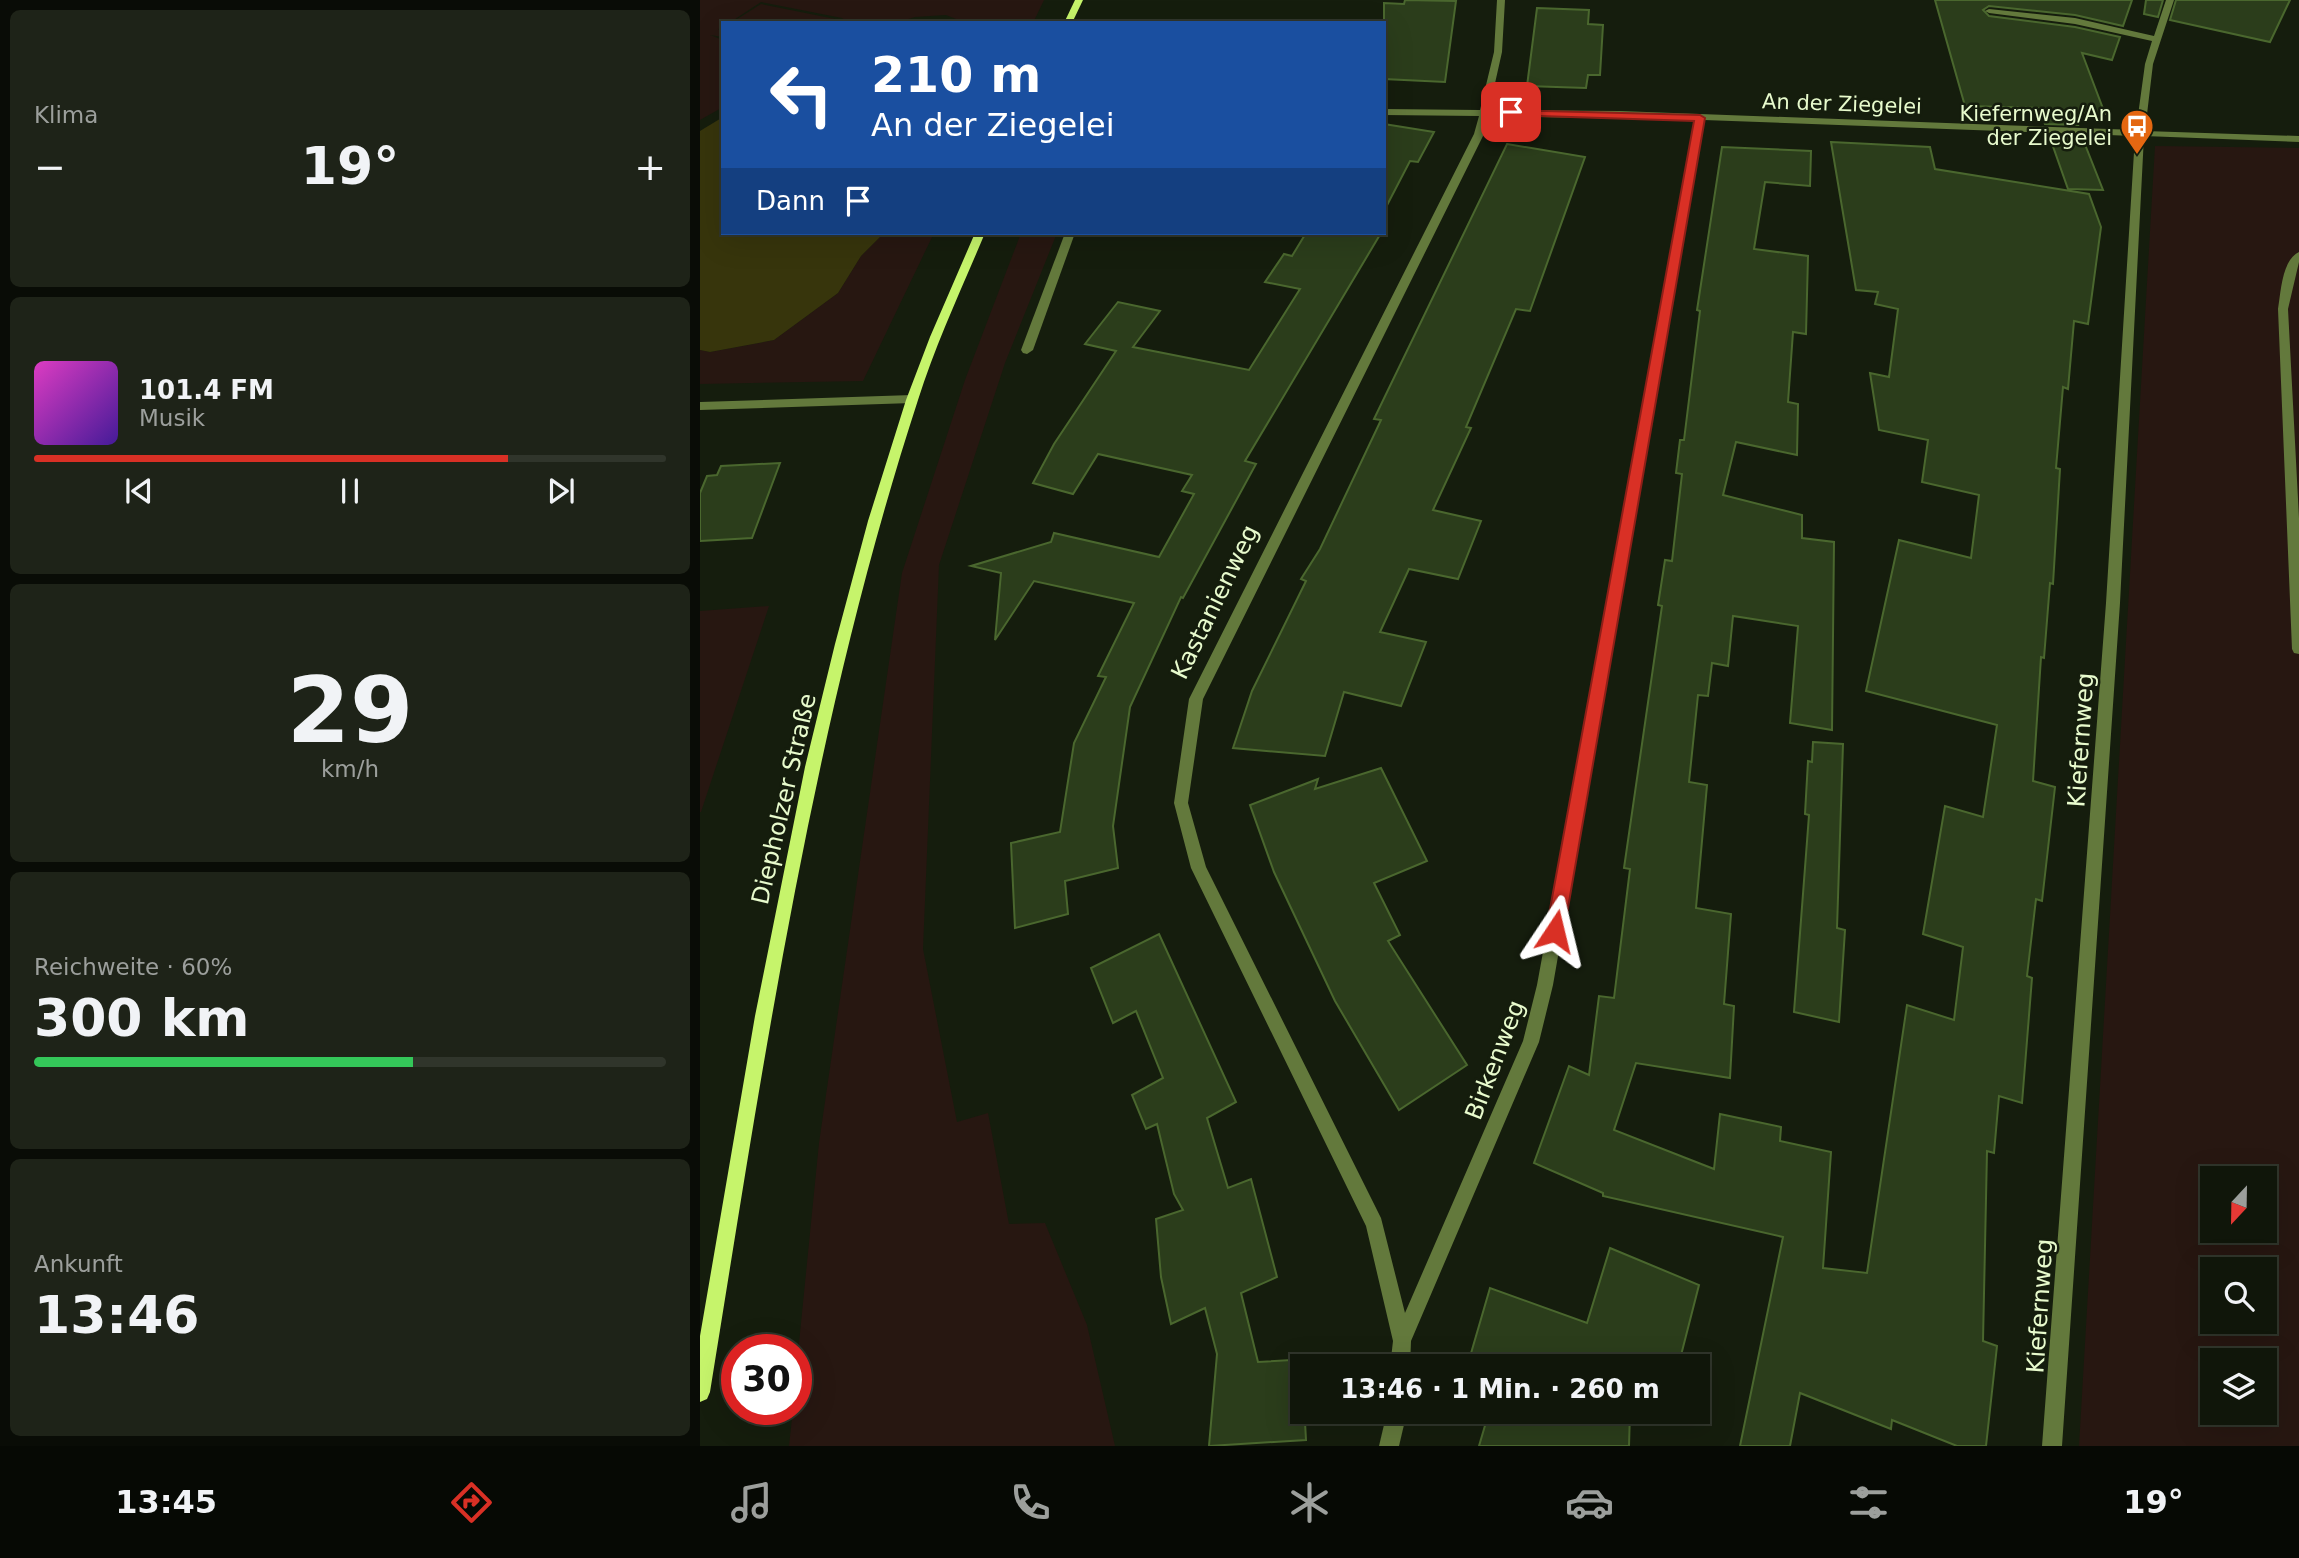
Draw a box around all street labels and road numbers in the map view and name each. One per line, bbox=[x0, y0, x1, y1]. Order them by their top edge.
street label: An der Ziegelei bbox=[1762, 89, 1922, 119]
street label: Kastanienweg bbox=[1166, 520, 1264, 684]
street label: Kiefernweg bbox=[2062, 672, 2100, 808]
street label: Diepholzer Straße bbox=[746, 691, 822, 907]
street label: Birkenweg bbox=[1459, 996, 1531, 1124]
street label: Kiefernweg bbox=[2021, 1238, 2059, 1374]

